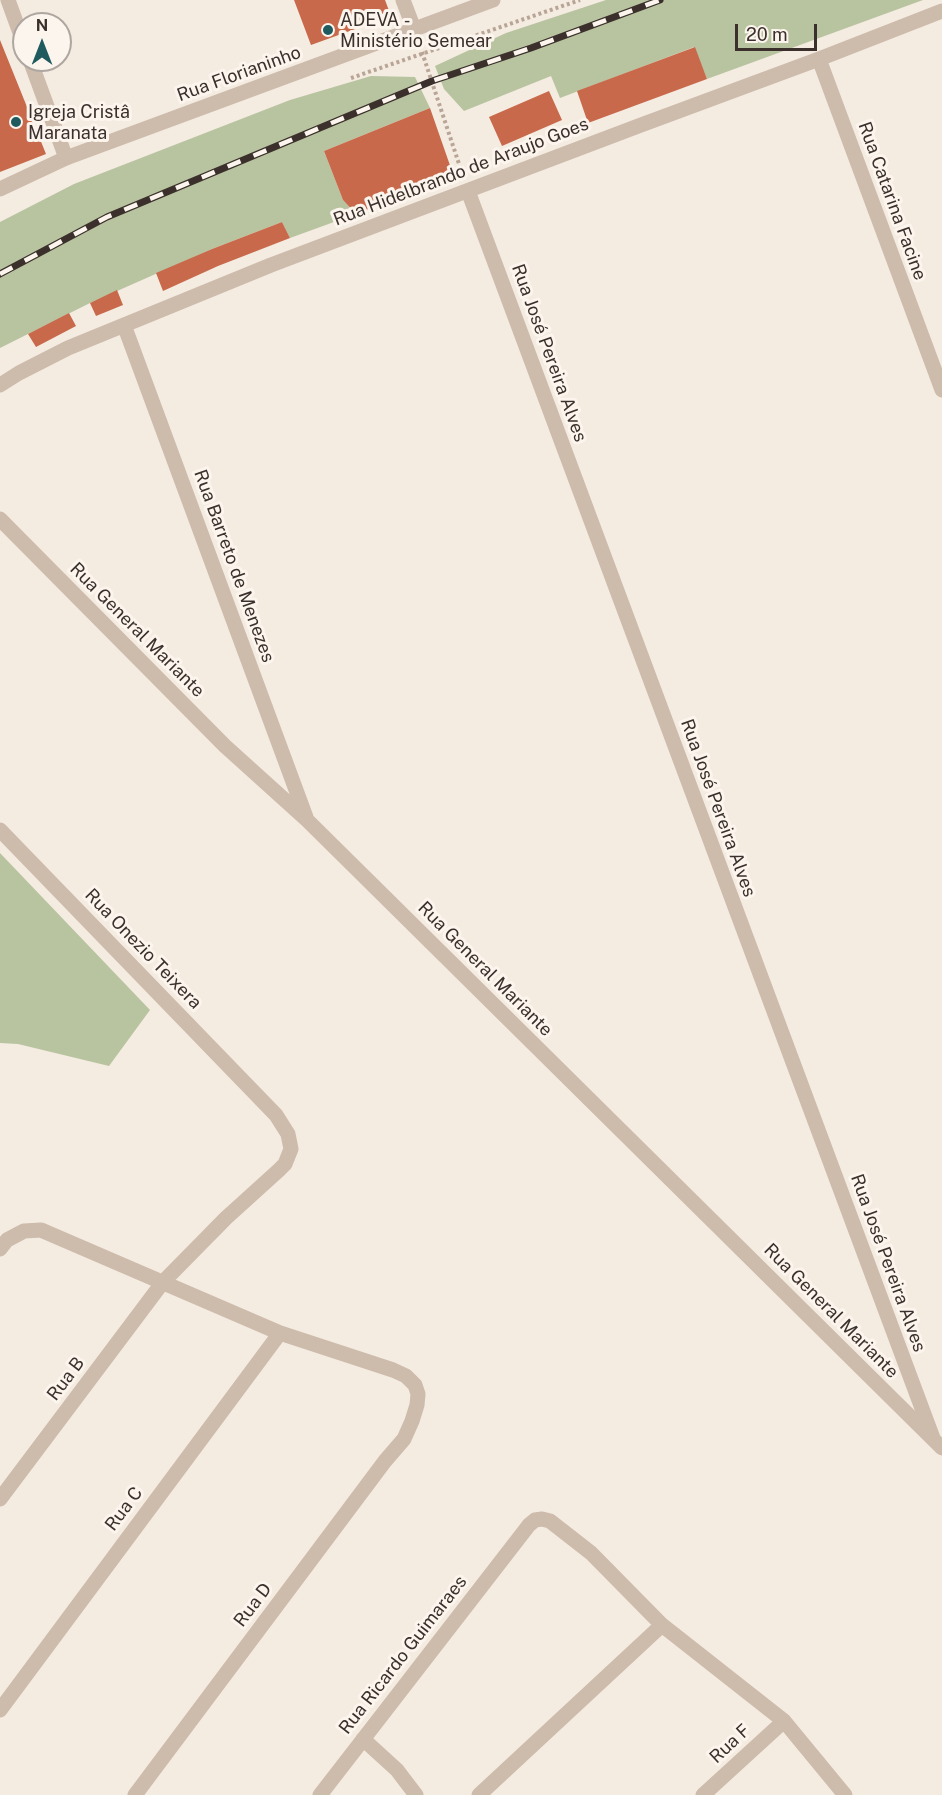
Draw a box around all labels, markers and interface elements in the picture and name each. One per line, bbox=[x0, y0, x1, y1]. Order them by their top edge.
place label: ADEVA - Ministério Semear bbox=[340, 9, 492, 52]
north arrow bbox=[12, 12, 72, 72]
scale bar bbox=[738, 12, 820, 50]
text: N bbox=[36, 16, 48, 35]
marker: ADEVA - Ministério Semear bbox=[321, 23, 335, 37]
text: 20 m bbox=[746, 24, 788, 45]
street label: Rua Florianinho bbox=[174, 42, 304, 106]
place label: Igreja Cristâ Maranata bbox=[28, 101, 130, 144]
street label: Rua Hidelbrando de Araujo Goes bbox=[330, 113, 592, 231]
marker: Igreja Cristâ Maranata bbox=[9, 115, 23, 129]
street label: Rua Catarina Facine bbox=[853, 119, 931, 283]
street label: Rua José Pereira Alves bbox=[507, 261, 591, 445]
street label: Rua Barreto de Menezes bbox=[189, 467, 279, 665]
street label: Rua General Mariante bbox=[65, 558, 209, 702]
street label: Rua José Pereira Alves bbox=[676, 716, 760, 900]
street label: Rua Onezio Teixera bbox=[80, 884, 206, 1014]
street label: Rua General Mariante bbox=[413, 897, 557, 1041]
street label: Rua José Pereira Alves bbox=[846, 1171, 930, 1355]
street label: Rua General Mariante bbox=[759, 1239, 903, 1383]
street label: Rua B bbox=[43, 1353, 89, 1405]
street label: Rua C bbox=[101, 1483, 147, 1535]
street label: Rua Ricardo Guimaraes bbox=[335, 1572, 471, 1738]
street label: Rua D bbox=[230, 1579, 276, 1631]
street label: Rua F bbox=[705, 1720, 755, 1768]

